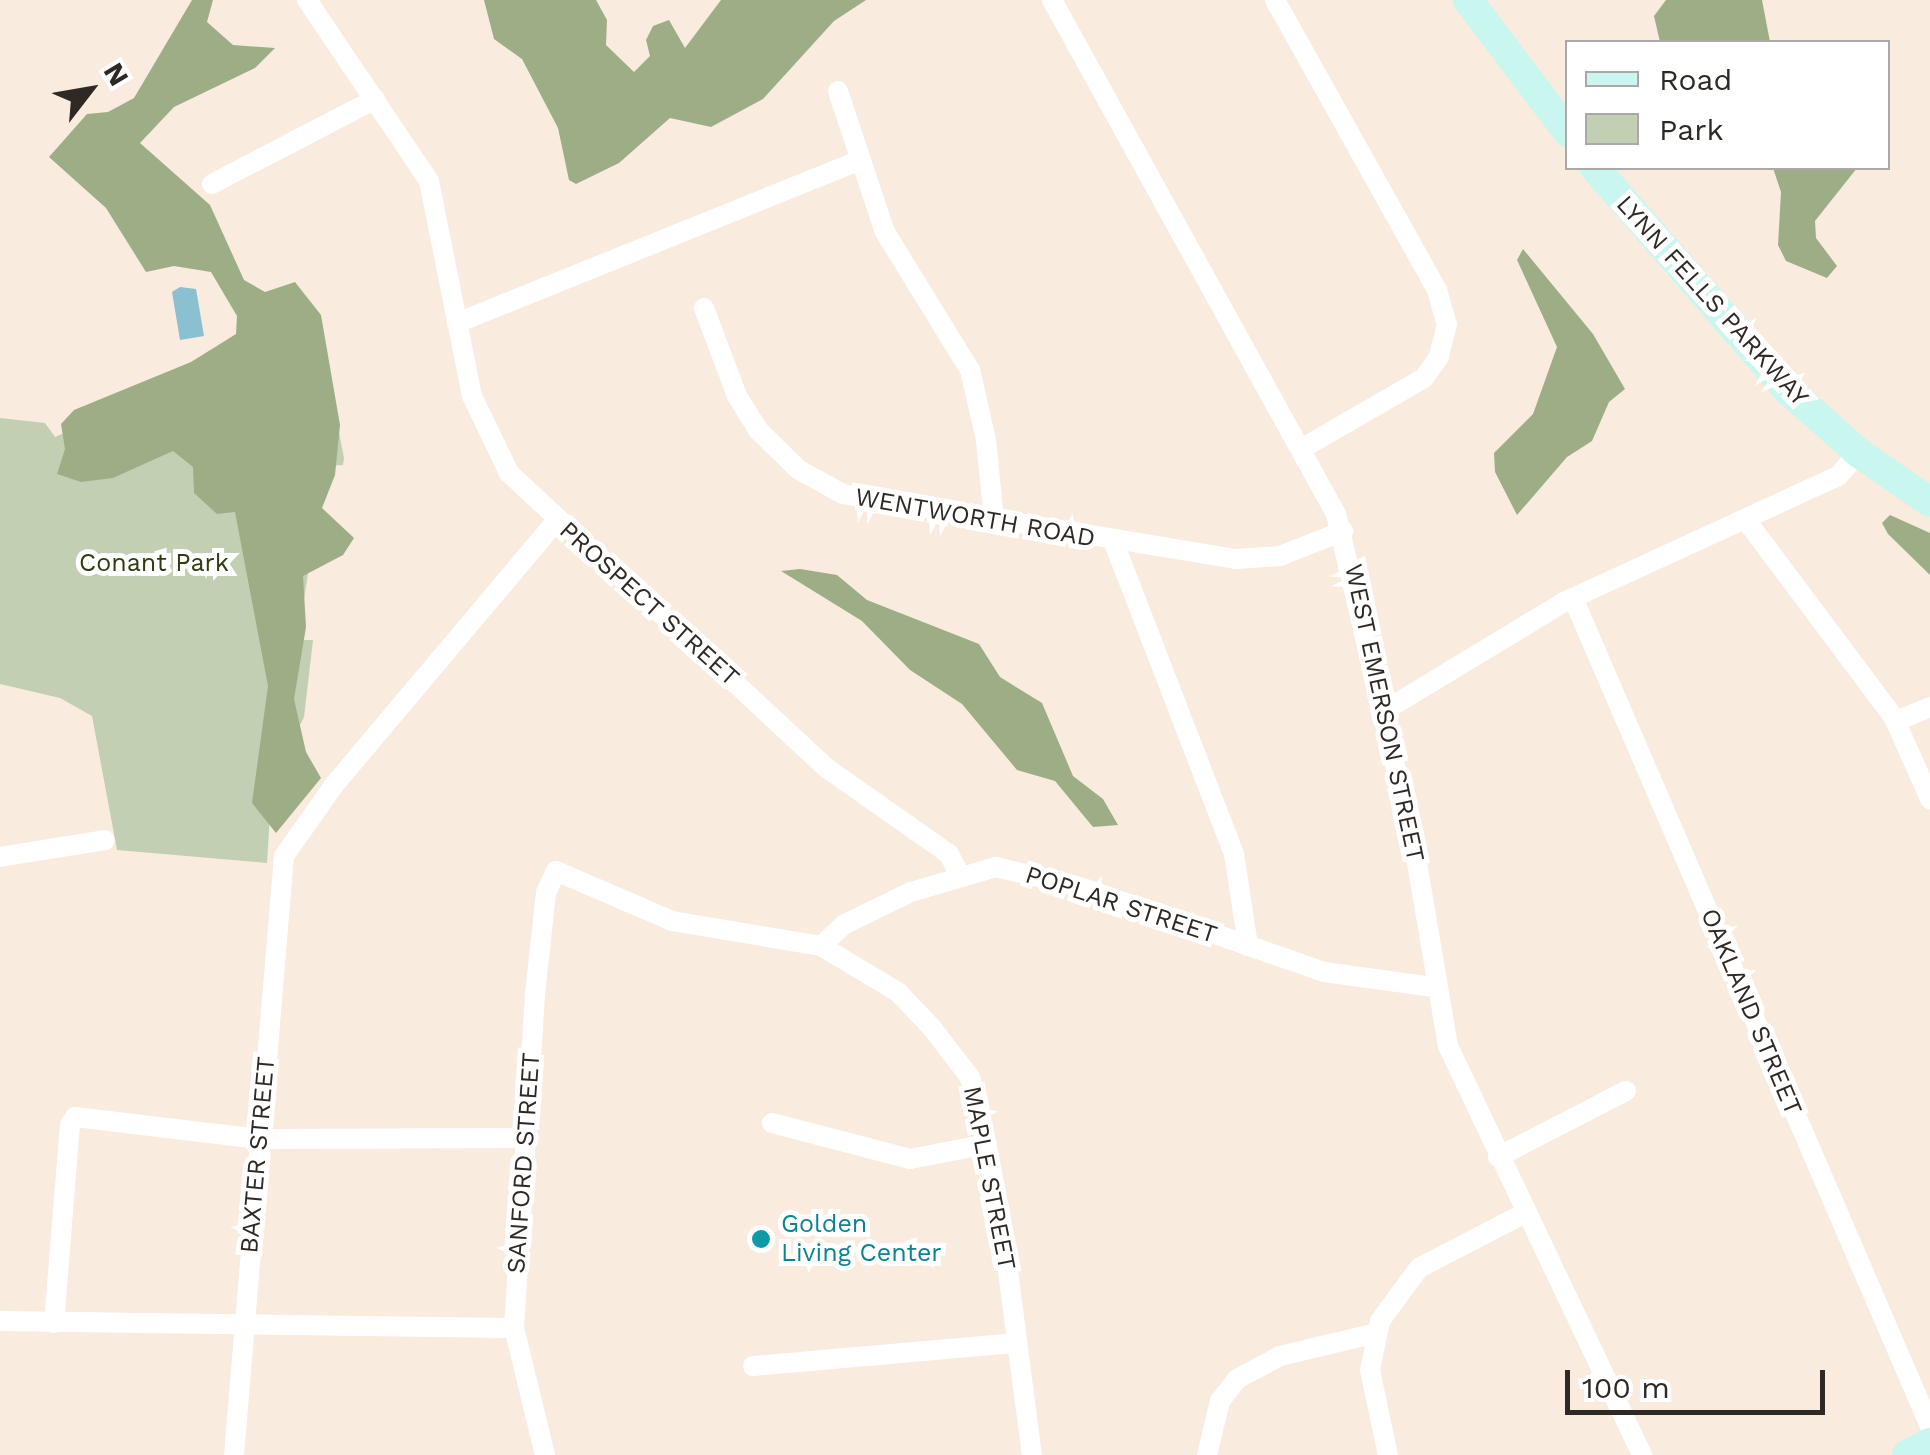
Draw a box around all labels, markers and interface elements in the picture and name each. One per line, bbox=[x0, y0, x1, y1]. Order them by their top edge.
north arrow bbox=[40, 40, 140, 140]
legend bbox=[1565, 40, 1890, 170]
text: N bbox=[97, 57, 136, 92]
text: Road bbox=[1659, 62, 1732, 97]
text: Park bbox=[1659, 112, 1724, 147]
street label: LYNN FELLS PARKWAY bbox=[1610, 190, 1814, 412]
street label: WENTWORTH ROAD bbox=[853, 482, 1097, 554]
street label: PROSPECT STREET bbox=[553, 515, 745, 693]
park label: Conant Park bbox=[79, 548, 229, 578]
street label: WEST EMERSON STREET bbox=[1338, 561, 1430, 865]
street label: POPLAR STREET bbox=[1021, 860, 1221, 950]
street label: OAKLAND STREET bbox=[1694, 904, 1808, 1120]
street label: SANFORD STREET bbox=[501, 1051, 547, 1275]
street label: BAXTER STREET bbox=[234, 1055, 282, 1255]
street label: MAPLE STREET bbox=[956, 1084, 1022, 1272]
place label: Golden Living Center bbox=[781, 1210, 942, 1269]
marker: Golden Living Center bbox=[750, 1228, 772, 1250]
scale bar bbox=[1570, 1350, 1830, 1412]
text: 100 m bbox=[1582, 1370, 1670, 1405]

